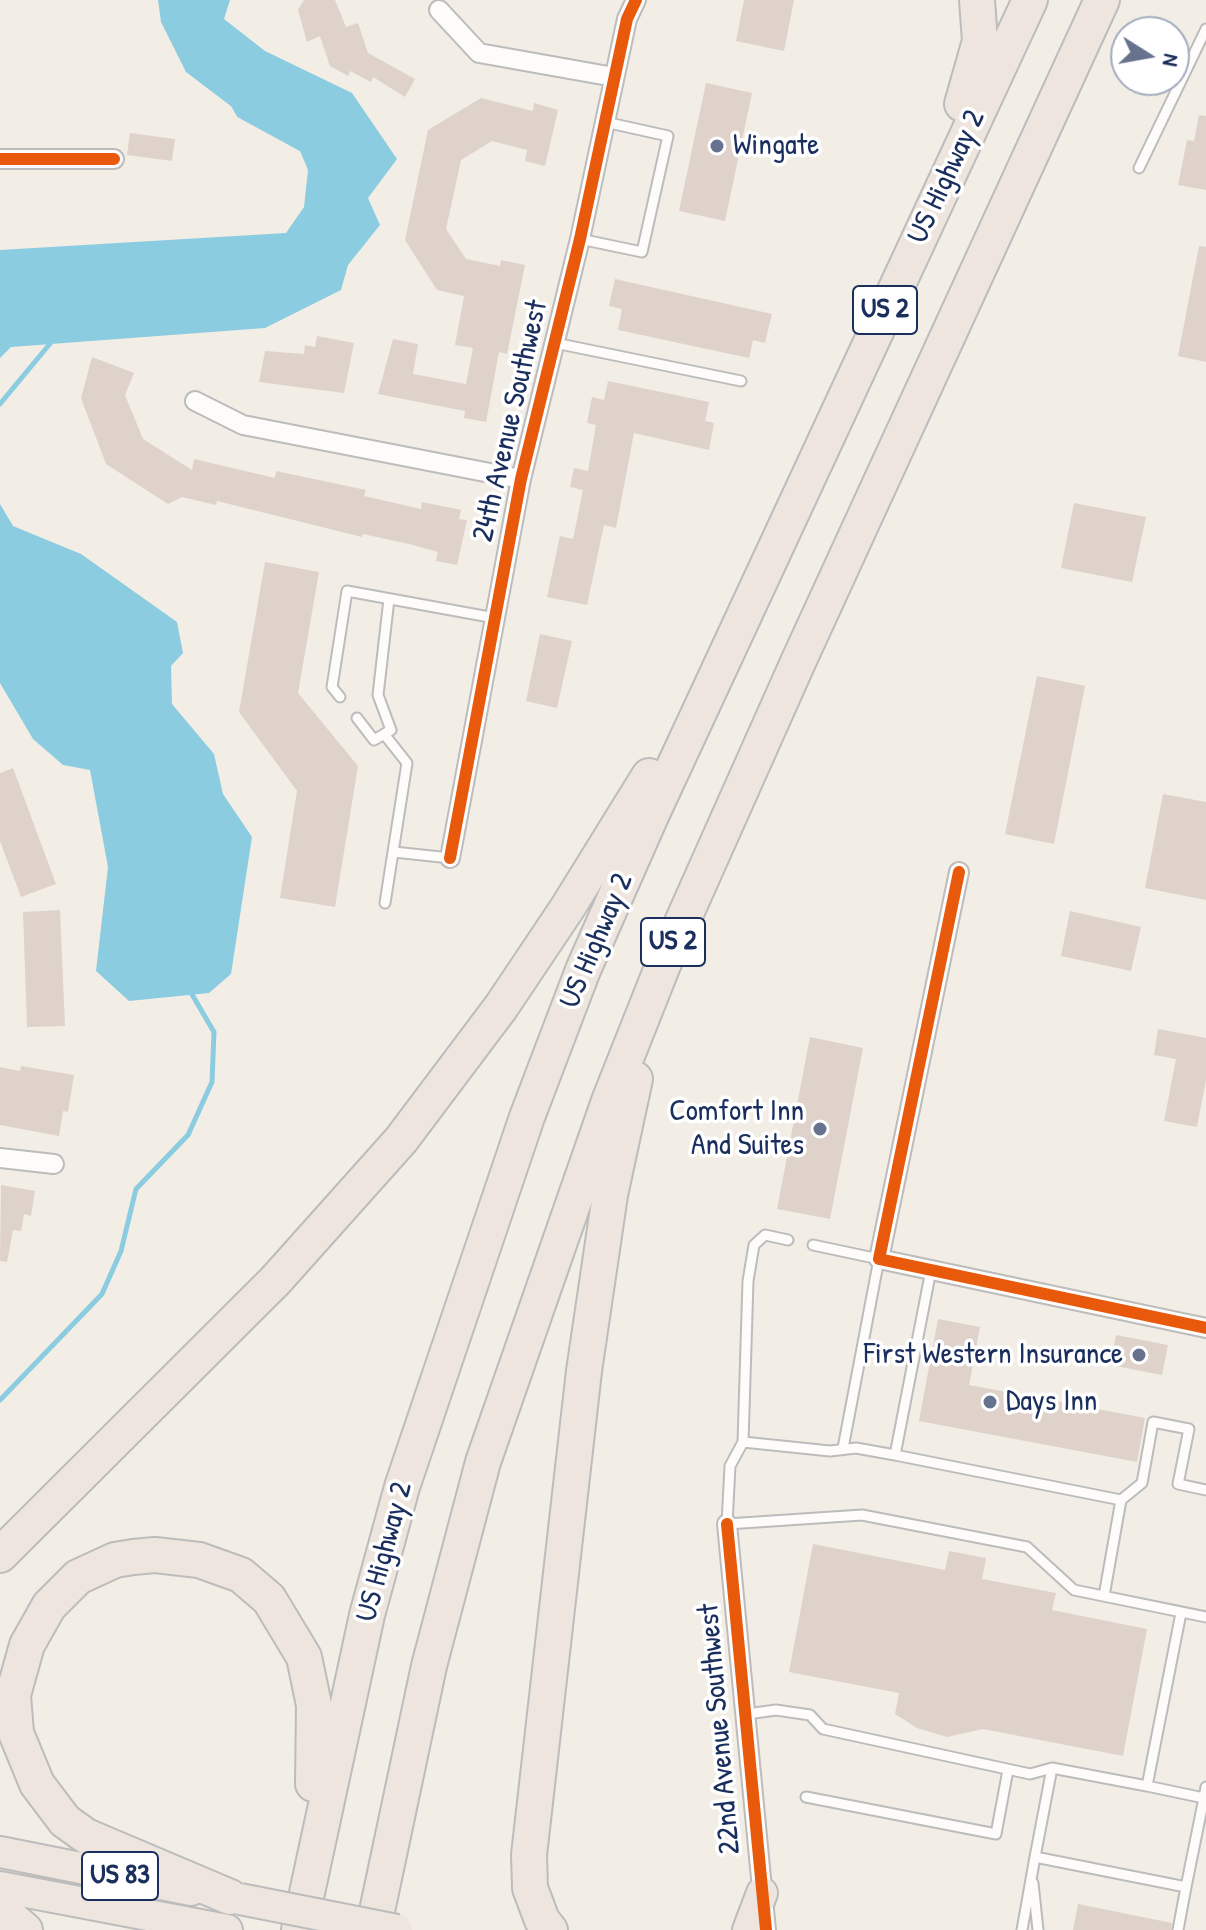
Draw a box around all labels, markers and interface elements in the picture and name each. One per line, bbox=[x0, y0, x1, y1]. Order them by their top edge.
north arrow bbox=[1110, 16, 1190, 96]
text: N bbox=[1156, 52, 1187, 69]
street label: US Highway 2 bbox=[900, 105, 994, 249]
place label: Wingate bbox=[733, 128, 819, 164]
marker: Wingate bbox=[708, 137, 726, 155]
road number: US 2 bbox=[853, 286, 917, 334]
street label: 24th Avenue Southwest bbox=[466, 297, 556, 545]
street label: US Highway 2 bbox=[552, 868, 642, 1014]
road number: US 2 bbox=[641, 918, 705, 966]
place label: Comfort Inn And Suites bbox=[669, 1094, 804, 1164]
marker: Comfort Inn And Suites bbox=[811, 1120, 829, 1138]
place label: First Western Insurance bbox=[864, 1337, 1123, 1373]
marker: First Western Insurance bbox=[1130, 1346, 1148, 1364]
place label: Days Inn bbox=[1006, 1384, 1097, 1420]
marker: Days Inn bbox=[981, 1393, 999, 1411]
street label: US Highway 2 bbox=[349, 1478, 421, 1626]
street label: 22nd Avenue Southwest bbox=[691, 1602, 749, 1856]
road number: US 83 bbox=[82, 1852, 158, 1900]

